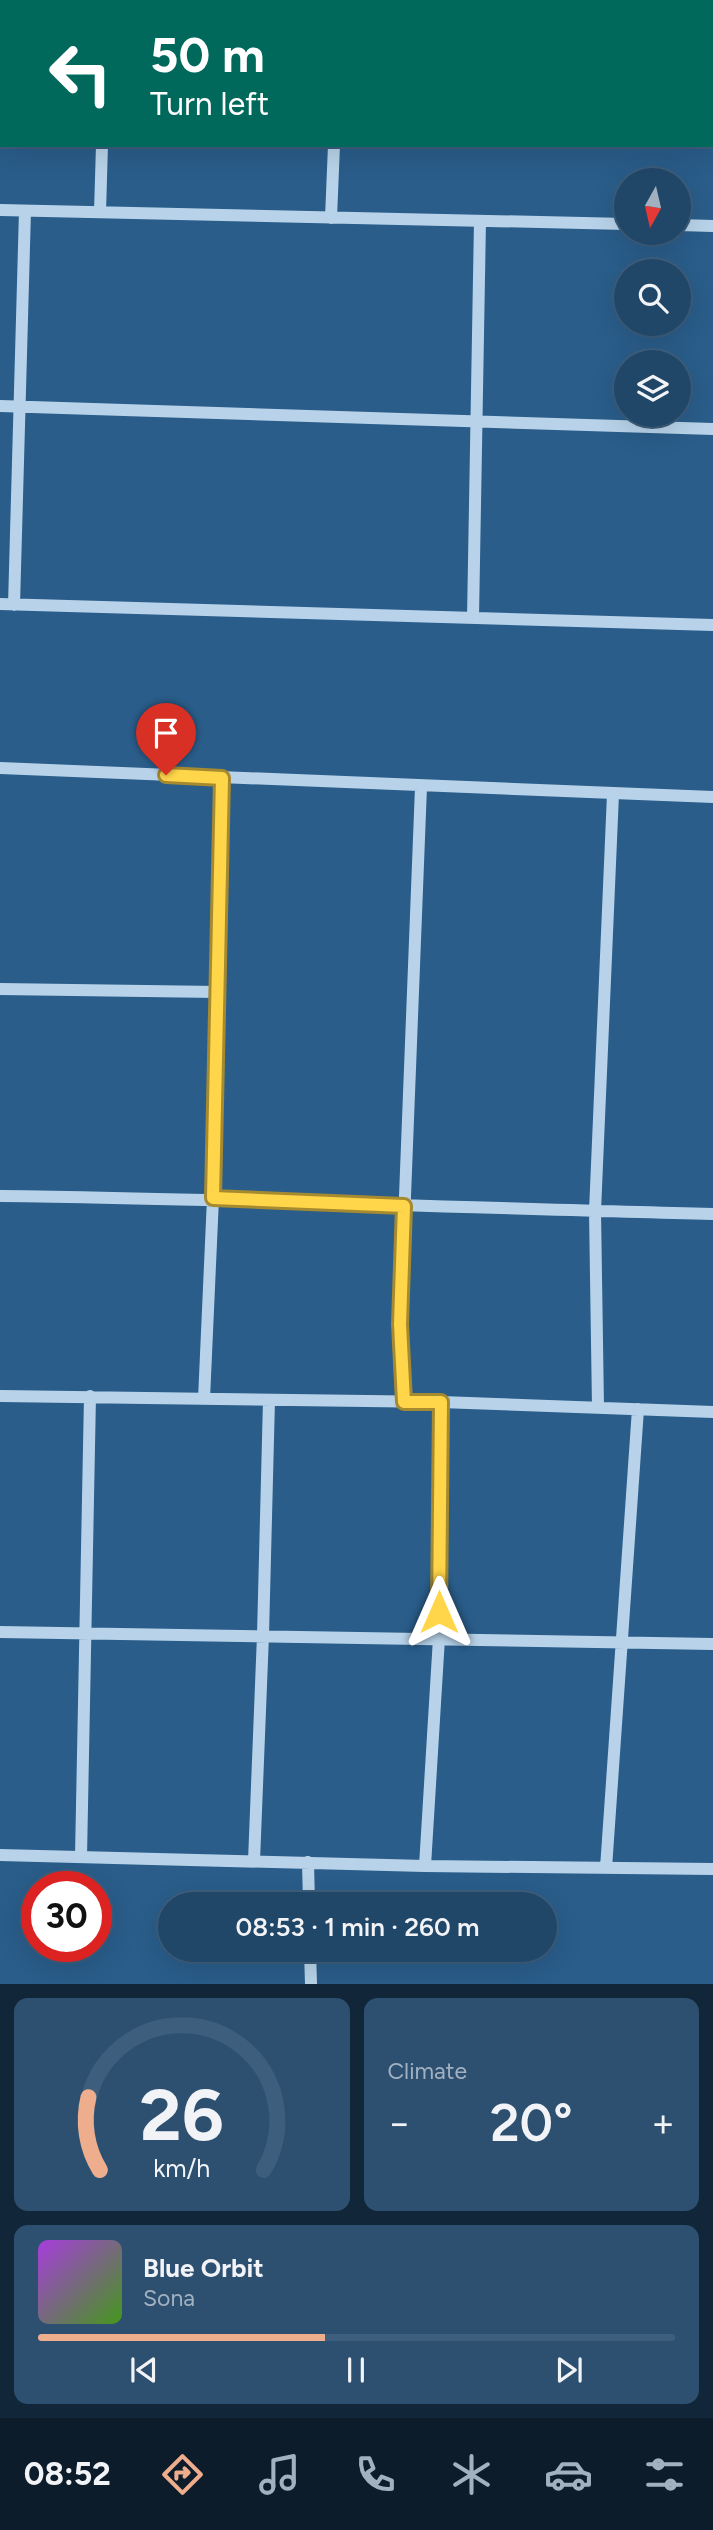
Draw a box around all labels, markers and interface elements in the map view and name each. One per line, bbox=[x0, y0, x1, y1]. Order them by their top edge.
text: 50 m bbox=[150, 25, 265, 84]
icon: left bbox=[35, 28, 126, 119]
text: Turn left bbox=[150, 85, 269, 123]
north arrow bbox=[614, 168, 691, 245]
map controls bbox=[614, 168, 691, 427]
button: search bbox=[614, 259, 691, 336]
button: layers bbox=[614, 350, 691, 427]
pin bbox=[136, 703, 196, 775]
icon: arrive bbox=[147, 714, 185, 752]
position arrow bbox=[402, 1575, 476, 1649]
speed limit sign: 30 bbox=[21, 1871, 112, 1962]
text: 08:53 · 1 min · 260 m bbox=[236, 1911, 479, 1943]
text: Climate bbox=[388, 2057, 467, 2085]
text: 26 bbox=[140, 2072, 224, 2159]
text: 20° bbox=[490, 2092, 573, 2154]
text: − bbox=[388, 2100, 411, 2146]
text: + bbox=[651, 2100, 675, 2146]
text: km/h bbox=[153, 2153, 210, 2183]
text: Blue Orbit bbox=[143, 2252, 264, 2284]
text: Sona bbox=[143, 2284, 195, 2312]
icon: previous bbox=[125, 2351, 163, 2389]
icon: pause bbox=[337, 2351, 375, 2389]
icon: next bbox=[550, 2351, 588, 2389]
icon: directions bbox=[158, 2450, 207, 2499]
icon: music bbox=[255, 2450, 304, 2499]
icon: phone bbox=[351, 2450, 400, 2499]
icon: climate bbox=[447, 2450, 496, 2499]
icon: car bbox=[544, 2450, 593, 2499]
icon: filters bbox=[640, 2450, 689, 2499]
text: 08:52 bbox=[24, 2455, 111, 2493]

